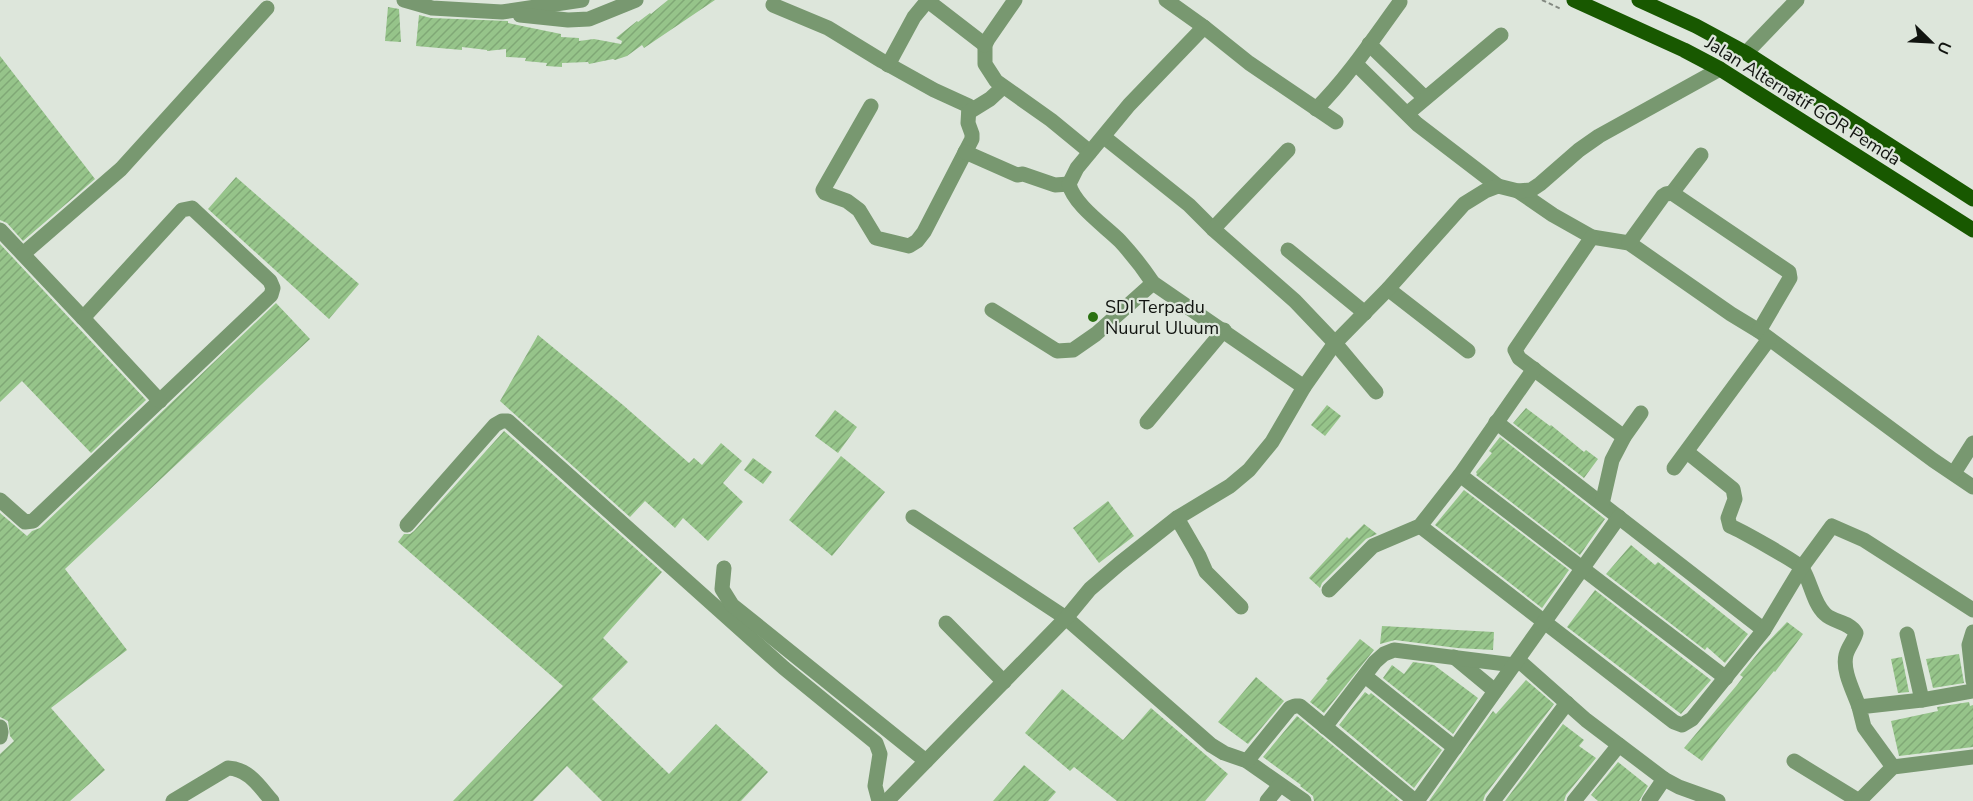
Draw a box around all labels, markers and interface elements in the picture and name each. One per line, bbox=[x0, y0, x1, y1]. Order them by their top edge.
north arrow bbox=[1901, 12, 1961, 72]
street label: Jalan Alternatif GOR Pemda bbox=[1700, 30, 1905, 171]
text: U bbox=[1931, 38, 1956, 58]
place label: SDI Terpadu Nuurul Uluum bbox=[1105, 295, 1219, 340]
marker: SDI Terpadu Nuurul Uluum bbox=[1086, 310, 1100, 324]

